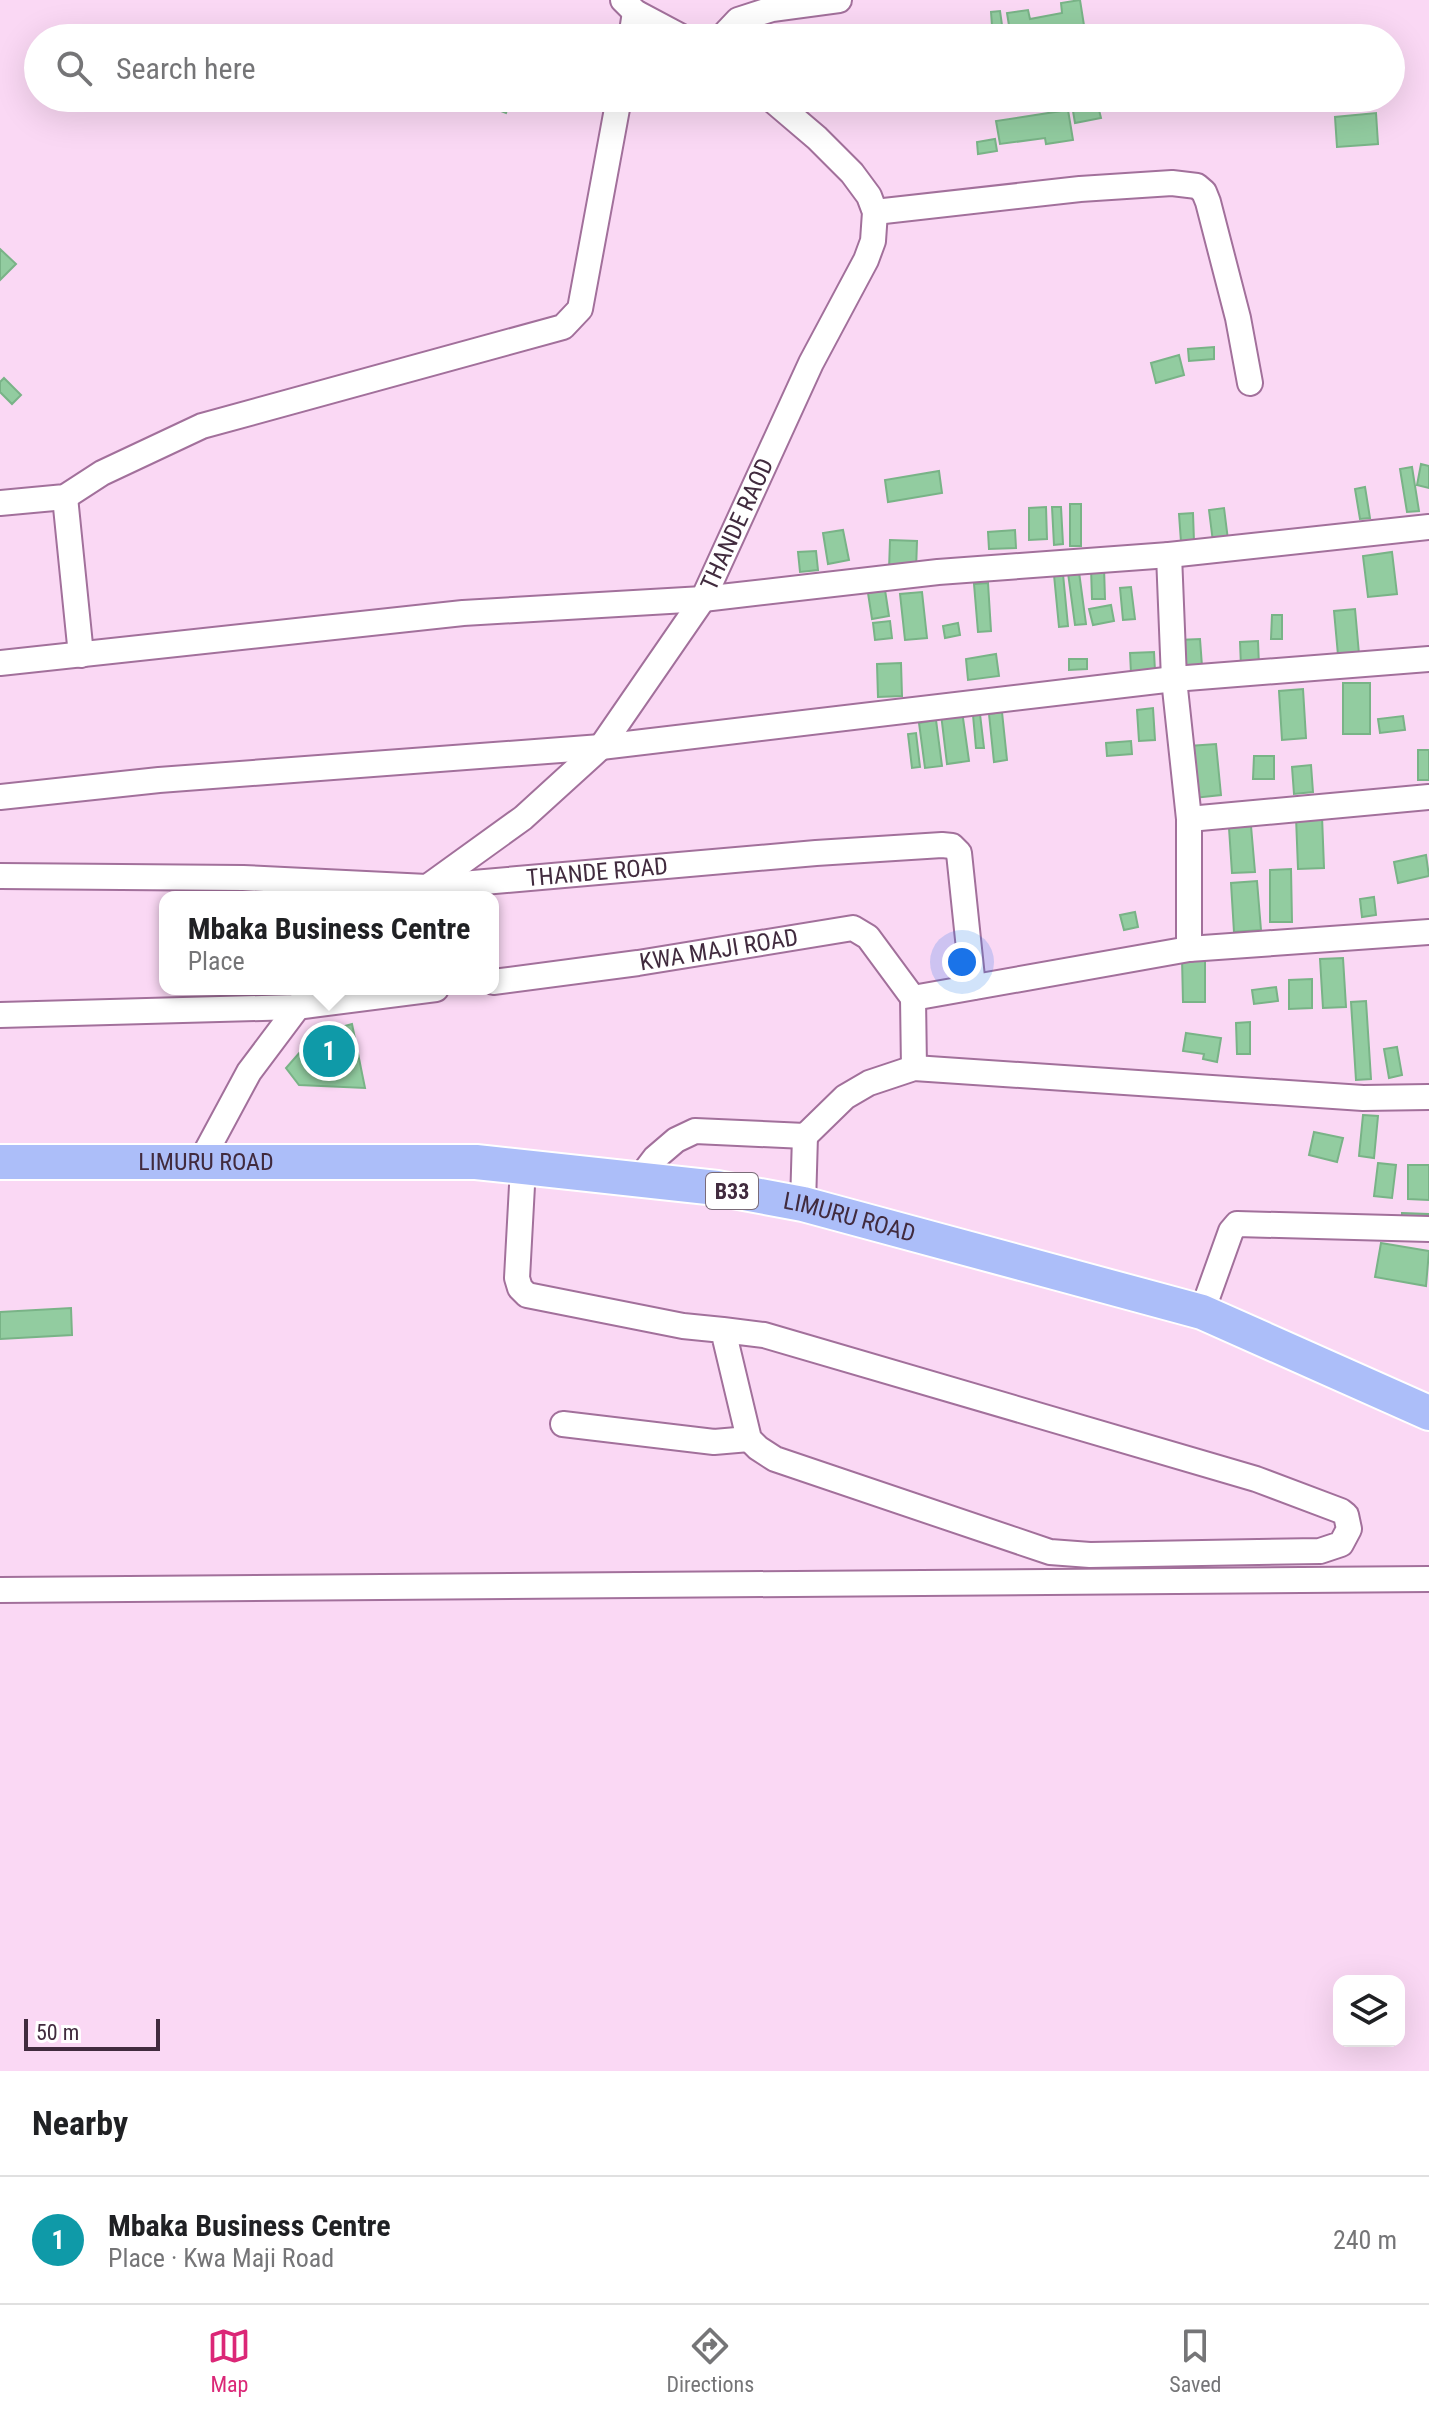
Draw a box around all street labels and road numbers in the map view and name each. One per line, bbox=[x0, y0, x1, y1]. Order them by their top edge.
street label: THANDE RAOD bbox=[695, 454, 779, 595]
street label: THANDE ROAD bbox=[525, 852, 669, 892]
street label: KWA MAJI ROAD bbox=[637, 923, 800, 977]
street label: LIMURU ROAD bbox=[138, 1148, 274, 1176]
road number: B33 bbox=[706, 1173, 758, 1209]
street label: LIMURU ROAD bbox=[781, 1187, 918, 1248]

